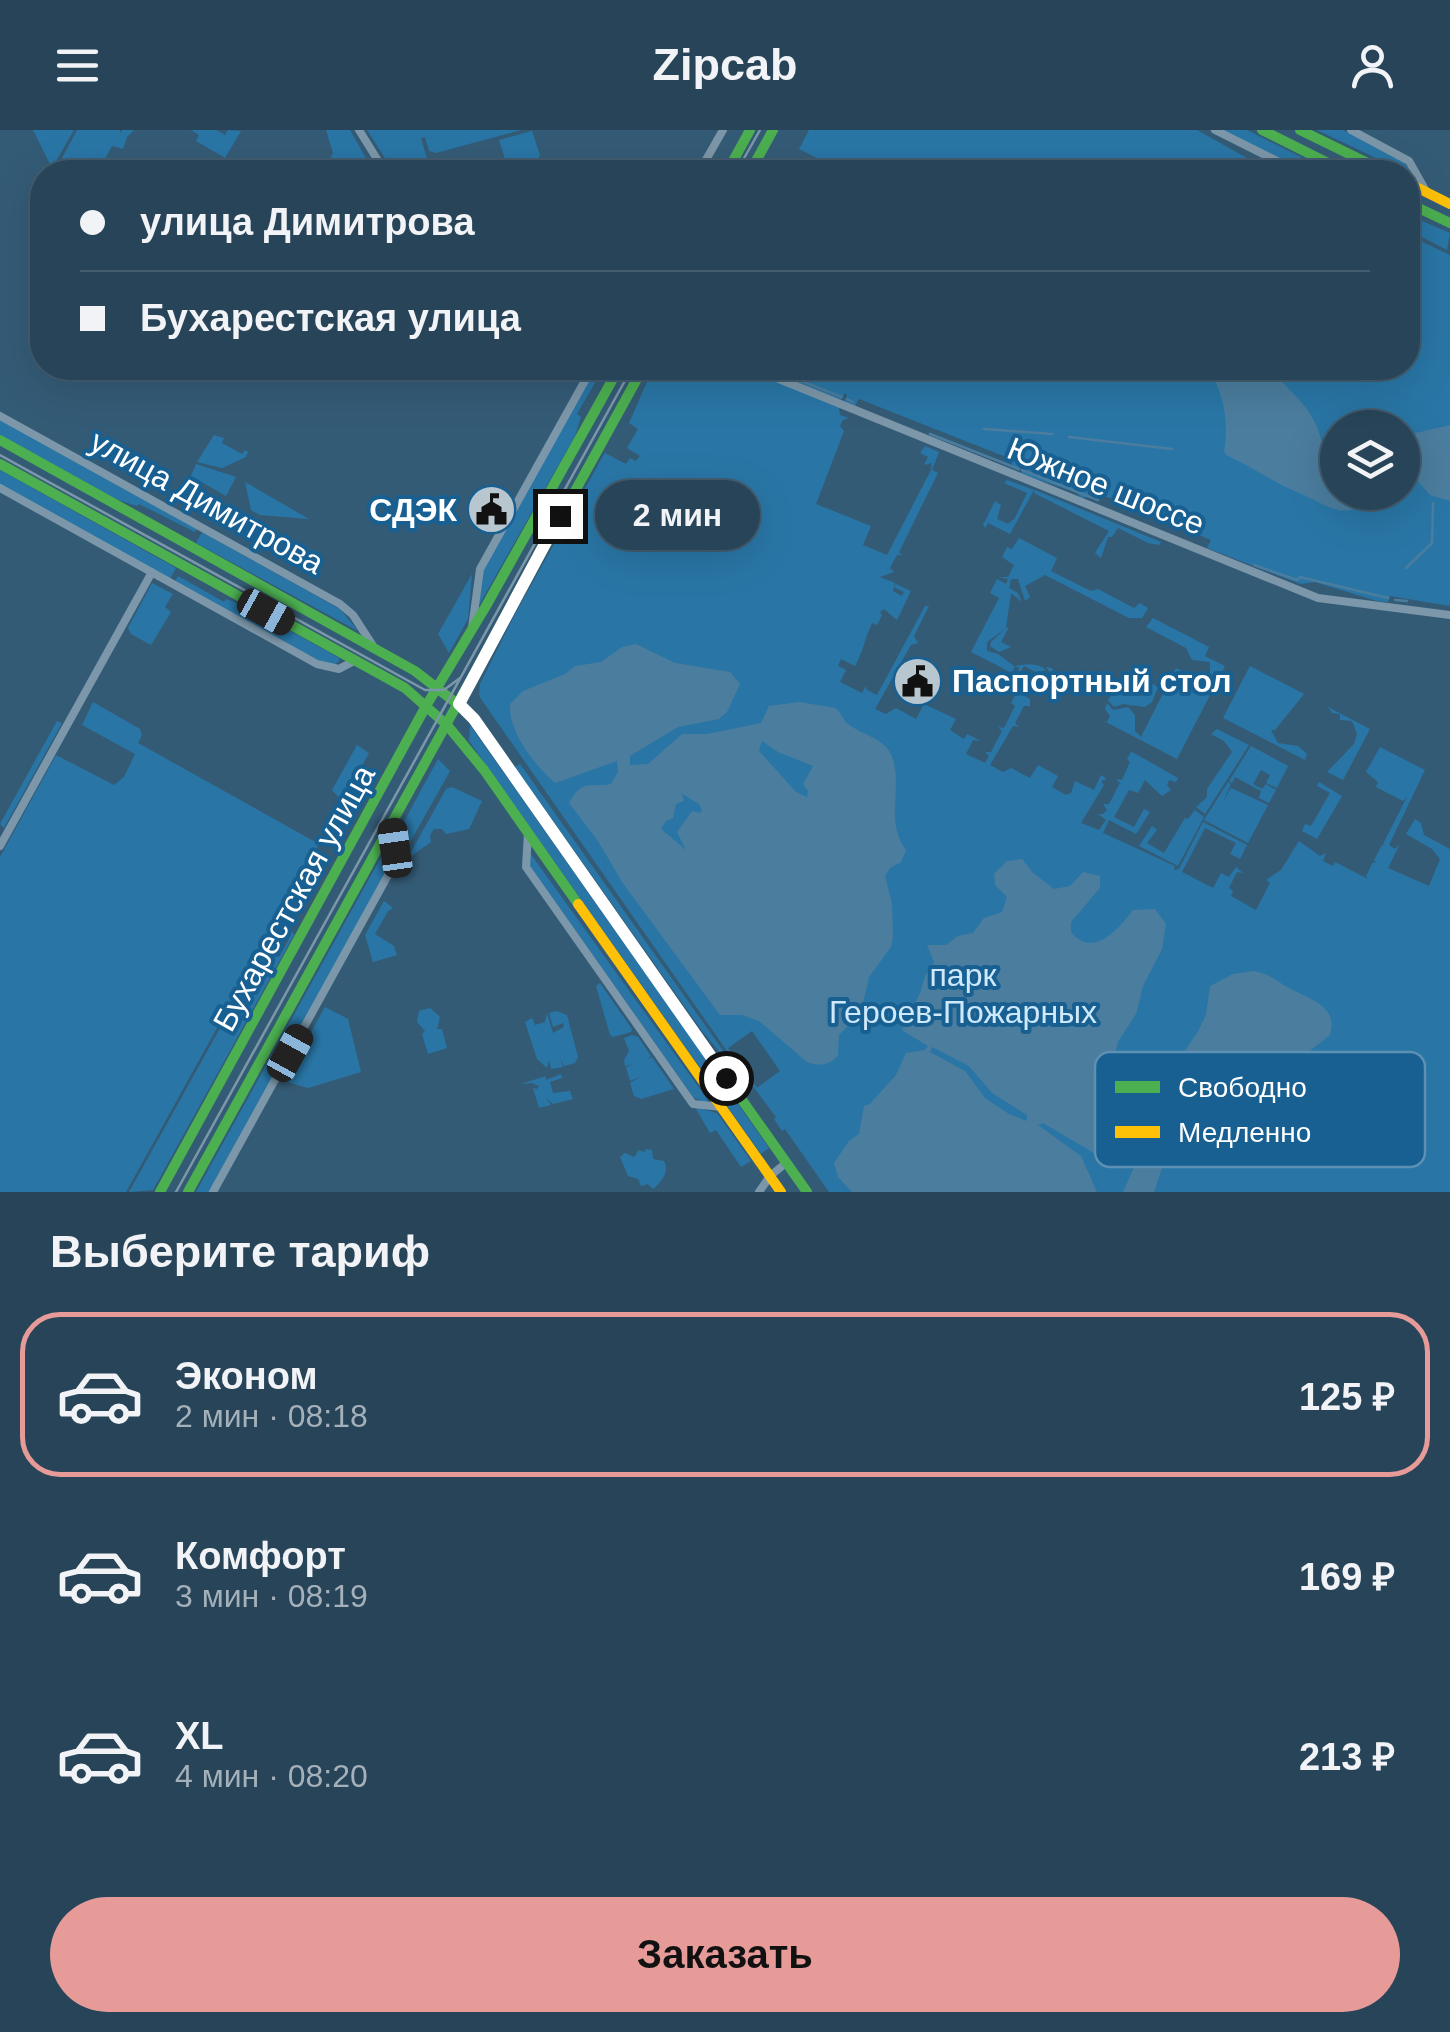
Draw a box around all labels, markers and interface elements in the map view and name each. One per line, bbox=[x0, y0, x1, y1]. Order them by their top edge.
icon: menu bbox=[50, 38, 105, 93]
icon: person bbox=[1345, 38, 1400, 93]
text: Zipcab bbox=[652, 39, 798, 90]
text: улица Димитрова bbox=[140, 201, 475, 243]
text: Бухарестская улица bbox=[140, 297, 521, 339]
map controls bbox=[1320, 410, 1420, 510]
button: layers bbox=[1320, 410, 1420, 510]
street label: улица Димитрова bbox=[84, 423, 330, 581]
street label: Южное шоссе bbox=[1002, 430, 1210, 542]
callout: 2 мин bbox=[595, 481, 760, 551]
public building icon: СДЭК bbox=[466, 484, 518, 536]
place label: СДЭК bbox=[369, 492, 457, 528]
route end bbox=[538, 494, 583, 539]
text: 2 мин bbox=[633, 497, 722, 533]
car bbox=[232, 584, 300, 640]
public building icon: Паспортный стол bbox=[891, 655, 943, 707]
place label: Паспортный стол bbox=[952, 663, 1232, 699]
street label: Бухарестская улица bbox=[206, 759, 382, 1037]
car bbox=[376, 816, 414, 880]
park label: парк Героев-Пожарных bbox=[829, 957, 1097, 1030]
car bbox=[262, 1019, 318, 1087]
legend bbox=[1095, 1052, 1425, 1167]
route start bbox=[704, 1056, 749, 1101]
text: Свободно bbox=[1178, 1072, 1307, 1103]
text: Медленно bbox=[1178, 1117, 1311, 1148]
text: Выберите тариф bbox=[50, 1226, 430, 1277]
icon: car bbox=[55, 1350, 145, 1440]
text: Эконом bbox=[175, 1355, 318, 1397]
text: 125 ₽ bbox=[1299, 1376, 1395, 1418]
text: 2 мин · 08:18 bbox=[175, 1398, 368, 1434]
icon: car bbox=[55, 1530, 145, 1620]
text: Комфорт bbox=[175, 1535, 346, 1577]
text: 169 ₽ bbox=[1299, 1556, 1395, 1598]
text: 3 мин · 08:19 bbox=[175, 1578, 368, 1614]
icon: car bbox=[55, 1710, 145, 1800]
text: XL bbox=[175, 1715, 224, 1757]
text: 213 ₽ bbox=[1299, 1736, 1395, 1778]
text: 4 мин · 08:20 bbox=[175, 1758, 368, 1794]
button: Заказать bbox=[50, 1897, 1400, 2012]

